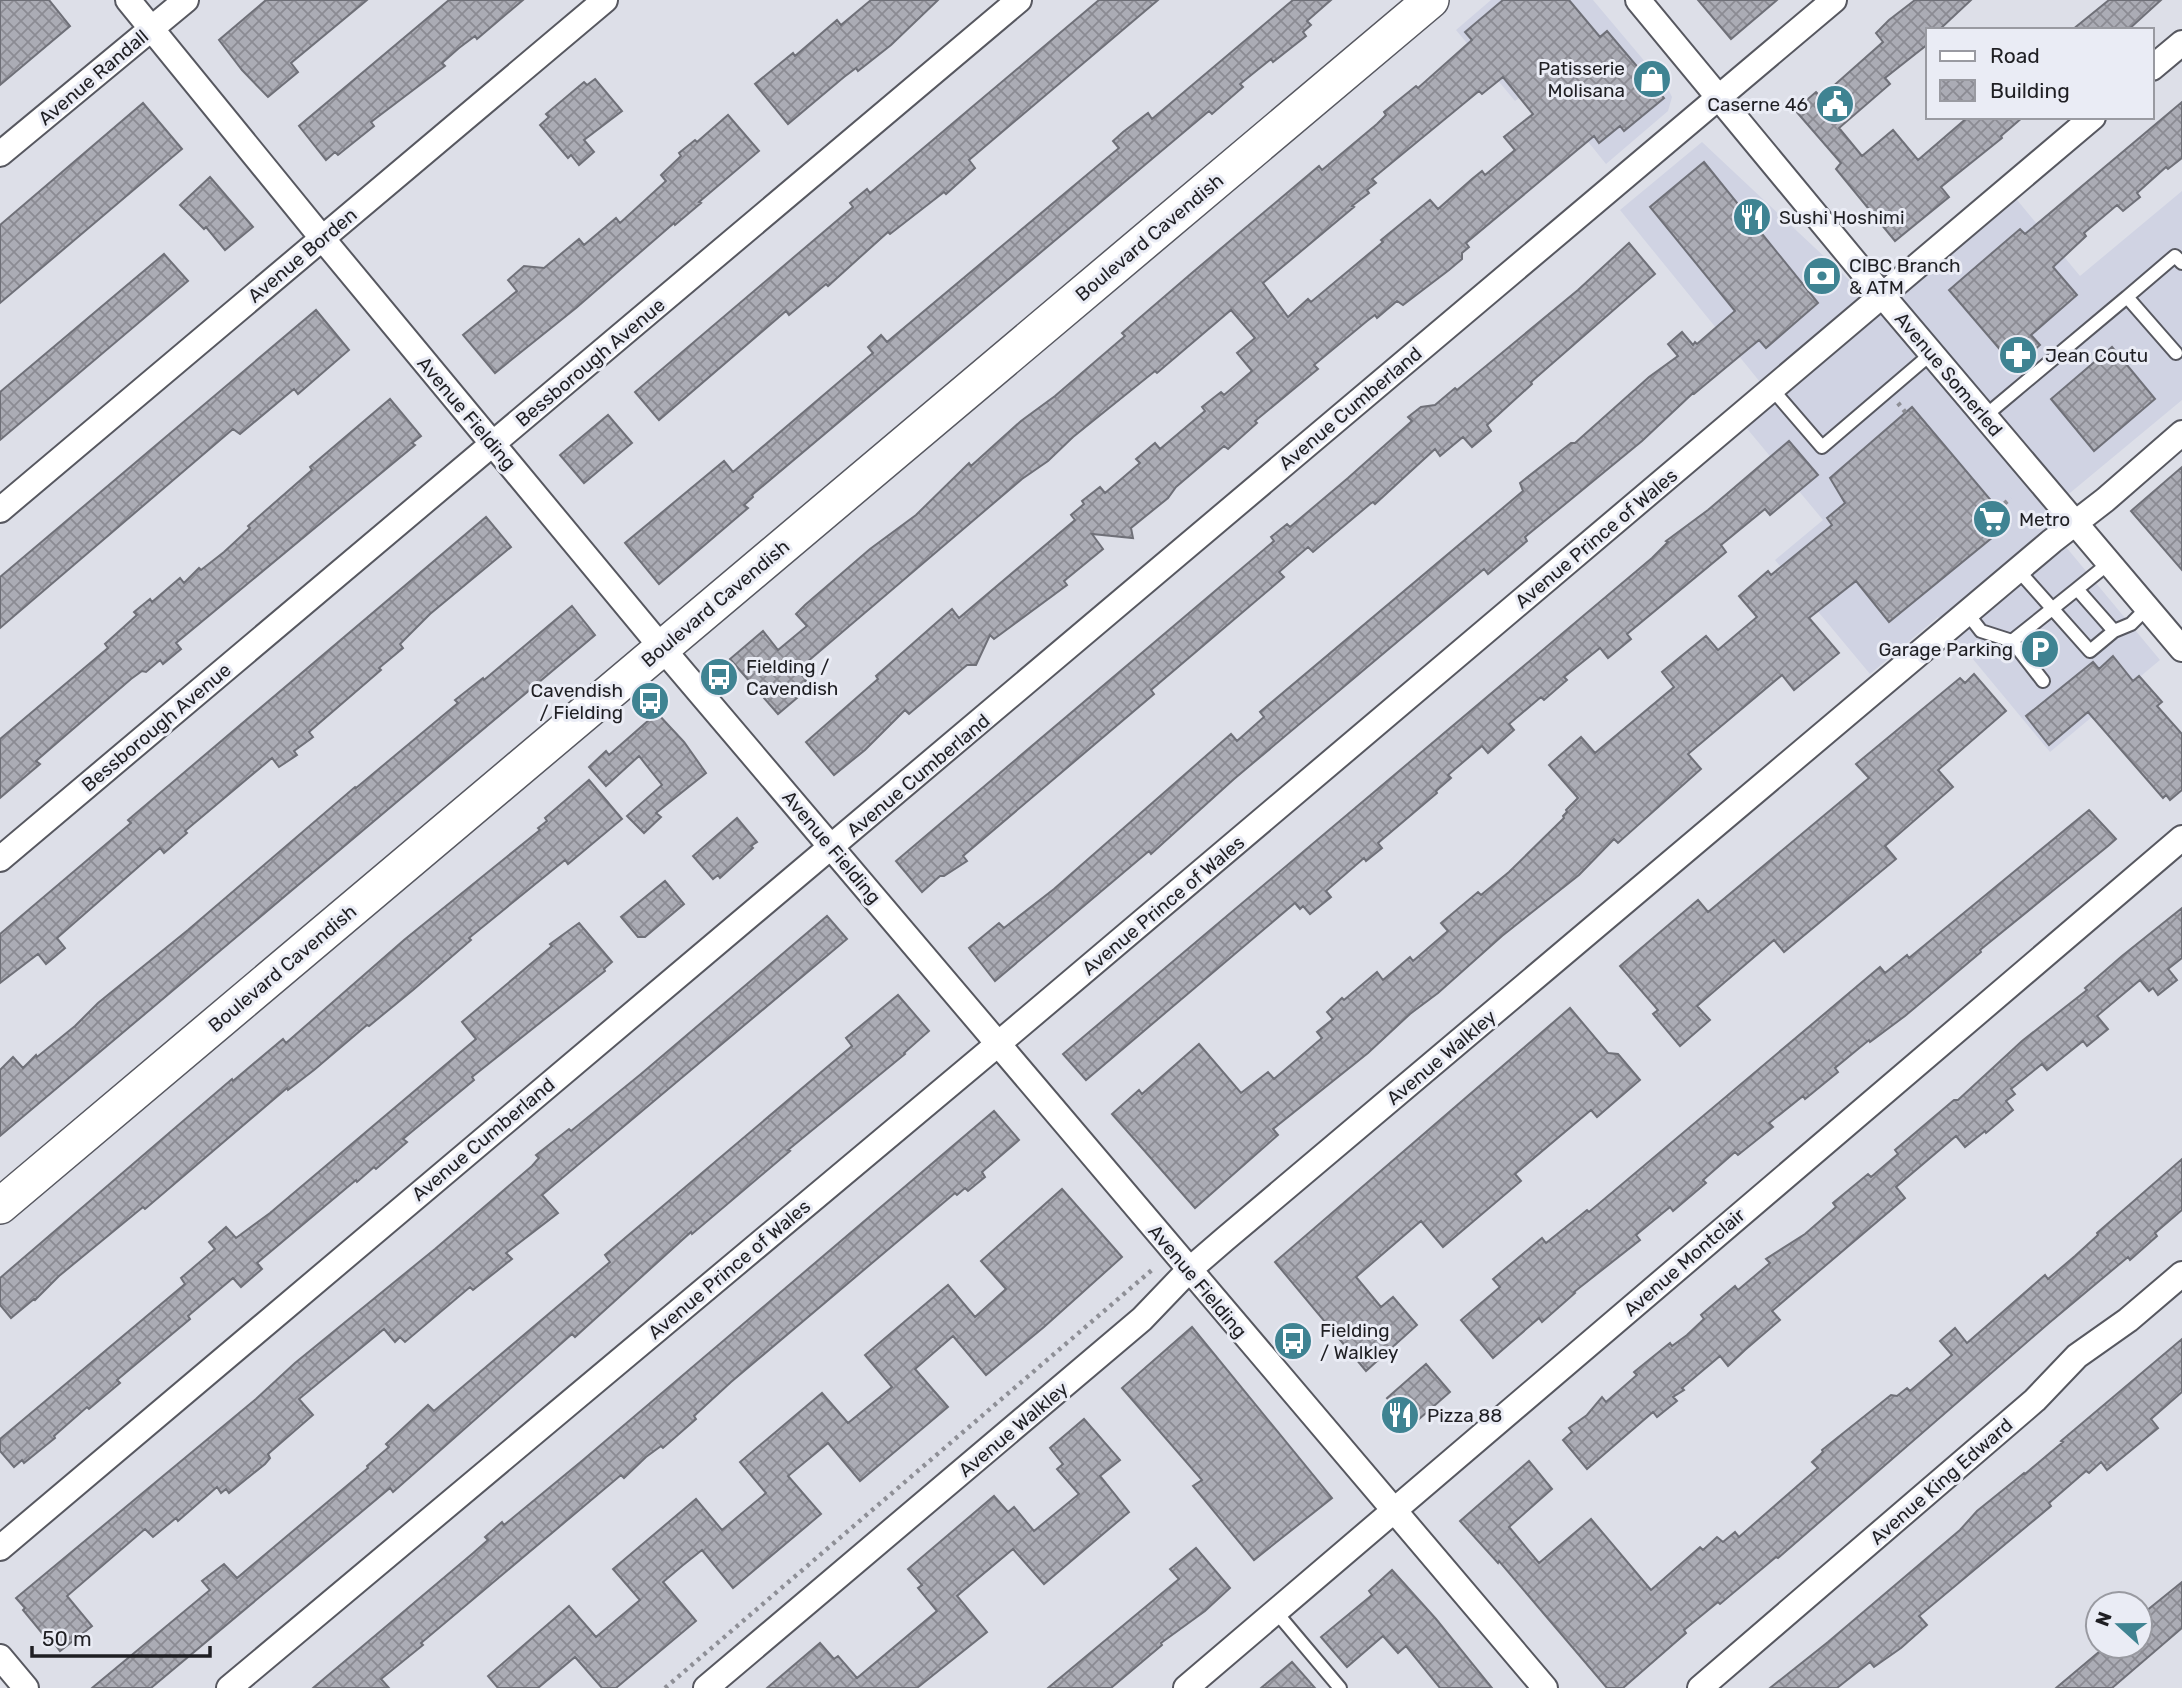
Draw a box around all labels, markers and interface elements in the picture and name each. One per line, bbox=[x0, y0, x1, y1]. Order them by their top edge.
street label: Avenue Randall bbox=[34, 25, 153, 130]
legend bbox=[1926, 28, 2154, 119]
text: Road bbox=[1990, 43, 2040, 68]
place label: Patisserie Molisana bbox=[1538, 57, 1625, 102]
shop icon: Patisserie Molisana bbox=[1631, 58, 1673, 100]
text: Building bbox=[1990, 78, 2070, 103]
public building icon: Caserne 46 bbox=[1814, 83, 1856, 125]
place label: Caserne 46 bbox=[1707, 93, 1808, 116]
street label: Boulevard Cavendish bbox=[1071, 169, 1228, 306]
restaurant icon: Sushi Hoshimi bbox=[1731, 196, 1773, 238]
street label: Avenue Borden bbox=[243, 203, 362, 308]
place label: Sushi Hoshimi bbox=[1779, 206, 1905, 229]
place label: CIBC Branch & ATM bbox=[1849, 254, 1961, 299]
bank icon: CIBC Branch & ATM bbox=[1801, 255, 1843, 297]
street label: Bessborough Avenue bbox=[511, 293, 670, 432]
street label: Avenue Somerled bbox=[1890, 307, 2007, 441]
pharmacy icon: Jean Coutu bbox=[1997, 334, 2039, 376]
street label: Avenue Cumberland bbox=[1274, 342, 1426, 475]
place label: Jean Coutu bbox=[2045, 344, 2148, 367]
street label: Avenue Fielding bbox=[413, 352, 521, 475]
street label: Avenue Prince of Wales bbox=[1510, 464, 1682, 613]
supermarket icon: Metro bbox=[1971, 498, 2013, 540]
place label: Metro bbox=[2019, 508, 2070, 531]
street label: Boulevard Cavendish bbox=[637, 535, 794, 672]
parking icon: Garage Parking bbox=[2019, 628, 2061, 670]
place label: Garage Parking bbox=[1878, 638, 2013, 661]
place label: Fielding / Cavendish bbox=[746, 655, 838, 700]
bus stop icon: Fielding / Cavendish bbox=[698, 656, 740, 698]
street label: Bessborough Avenue bbox=[77, 658, 236, 797]
place label: Cavendish / Fielding bbox=[531, 679, 623, 724]
bus stop icon: Cavendish / Fielding bbox=[629, 680, 671, 722]
street label: Avenue Cumberland bbox=[842, 709, 994, 842]
street label: Avenue Fielding bbox=[778, 786, 886, 909]
street label: Avenue Prince of Wales bbox=[1077, 831, 1249, 980]
street label: Boulevard Cavendish bbox=[204, 900, 361, 1037]
street label: Avenue Walkley bbox=[1382, 1005, 1501, 1110]
street label: Avenue Cumberland bbox=[407, 1073, 559, 1206]
street label: Avenue Prince of Wales bbox=[643, 1195, 815, 1344]
street label: Avenue Montclair bbox=[1619, 1203, 1750, 1321]
street label: Avenue Fielding bbox=[1144, 1220, 1252, 1343]
place label: Fielding / Walkley bbox=[1320, 1319, 1399, 1364]
bus stop icon: Fielding / Walkley bbox=[1272, 1320, 1314, 1362]
street label: Avenue Walkley bbox=[954, 1377, 1073, 1482]
restaurant icon: Pizza 88 bbox=[1379, 1394, 1421, 1436]
place label: Pizza 88 bbox=[1427, 1404, 1502, 1427]
street label: Avenue King Edward bbox=[1865, 1413, 2017, 1550]
north arrow bbox=[2084, 1590, 2154, 1660]
text: N bbox=[2090, 1609, 2117, 1630]
scale bar bbox=[32, 1614, 210, 1658]
text: 50 m bbox=[42, 1626, 92, 1651]

